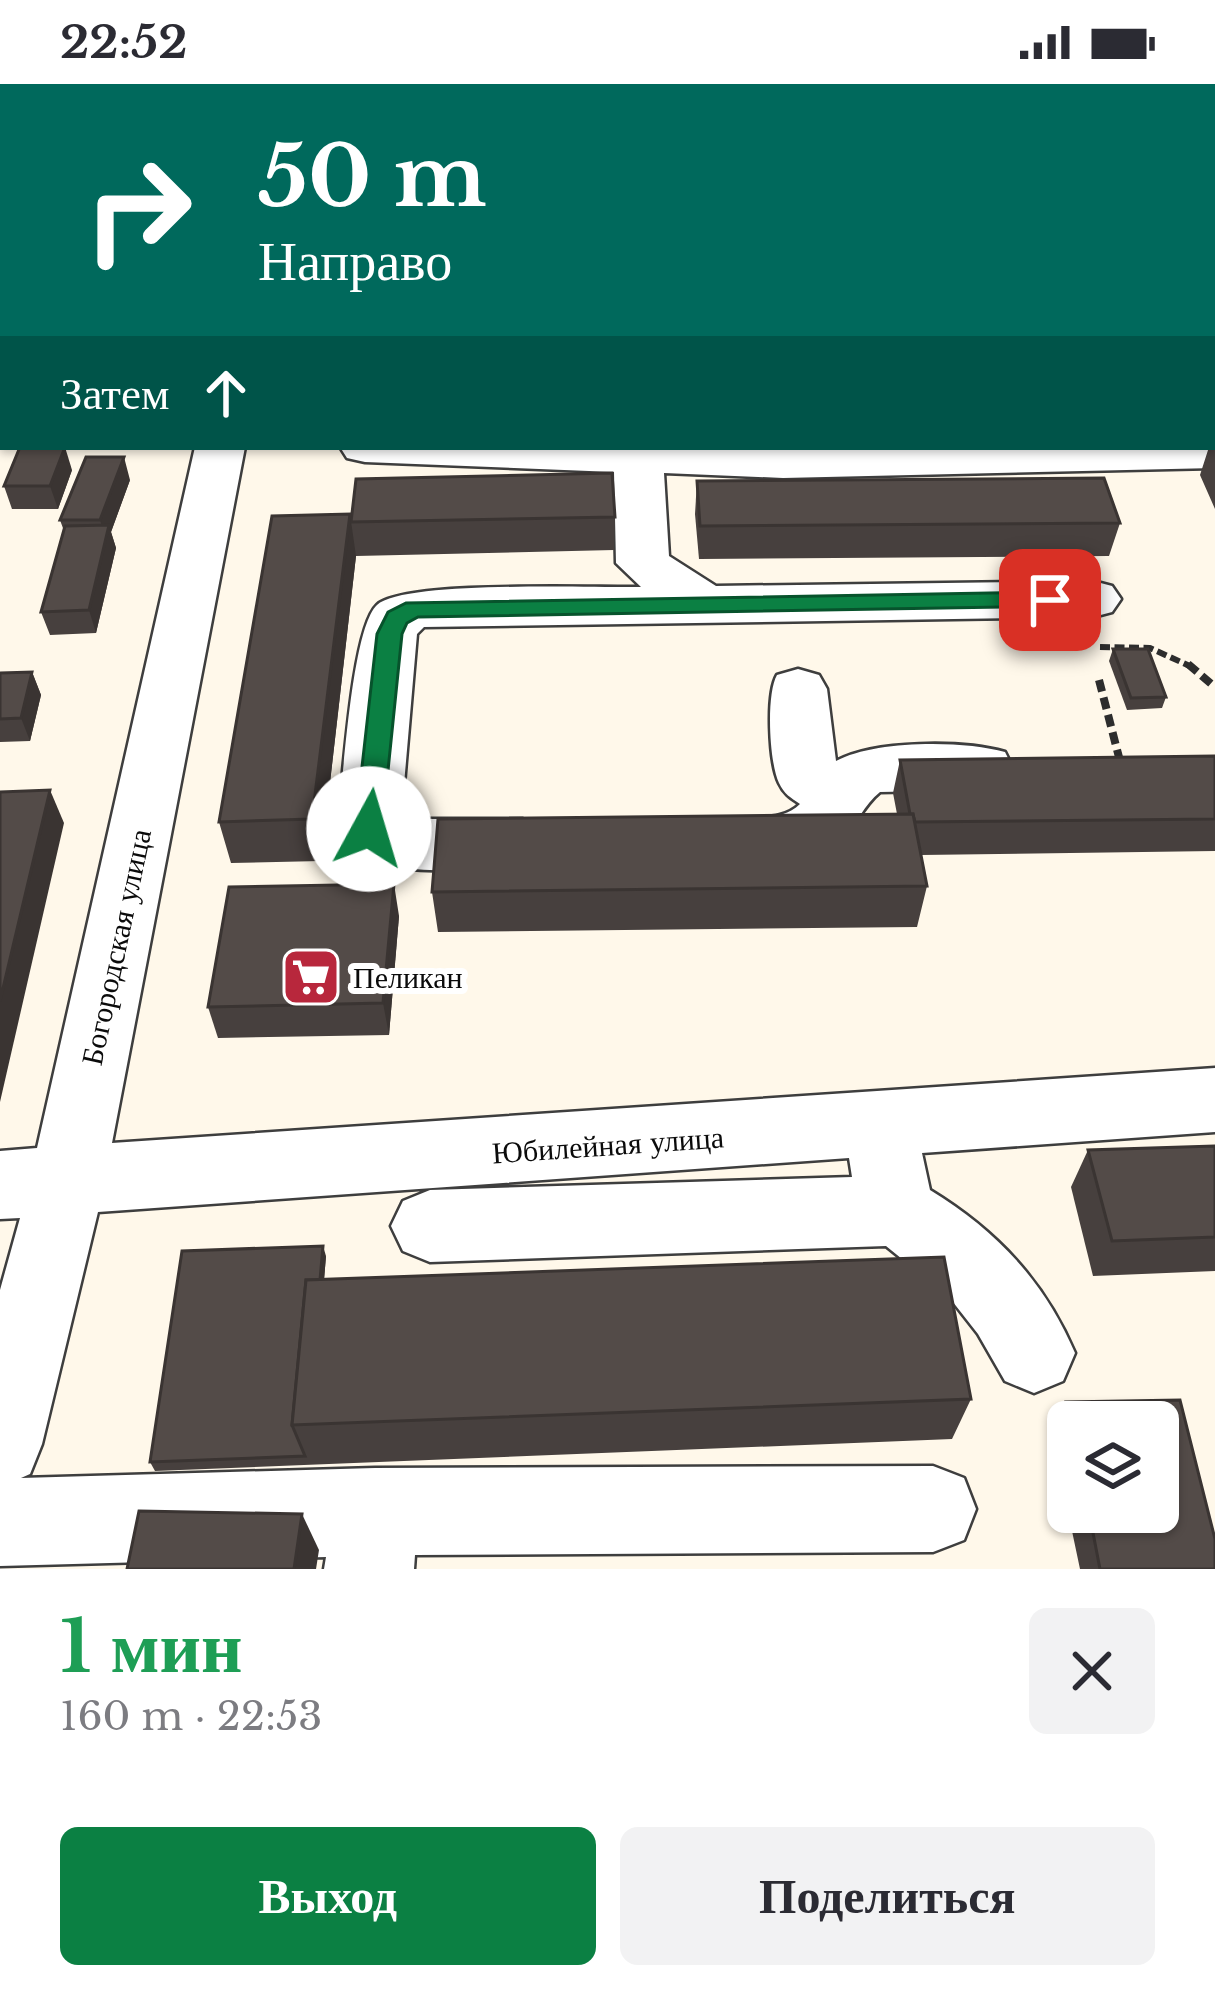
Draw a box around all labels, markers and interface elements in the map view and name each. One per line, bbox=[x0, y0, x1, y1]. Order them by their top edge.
text: 22:52 bbox=[60, 14, 187, 70]
text: 50 m bbox=[258, 125, 487, 229]
icon: right bbox=[60, 132, 216, 288]
text: Направо bbox=[258, 228, 452, 295]
icon: ahead bbox=[193, 360, 259, 426]
text: Затем bbox=[60, 365, 169, 421]
pin bbox=[999, 549, 1101, 651]
icon: arrive bbox=[1017, 567, 1083, 633]
position arrow bbox=[306, 766, 432, 892]
street label: Богородская улица bbox=[73, 826, 159, 1068]
supermarket icon: Пеликан bbox=[280, 946, 342, 1008]
place label: Пеликан bbox=[353, 959, 463, 996]
street label: Юбилейная улица bbox=[491, 1118, 725, 1172]
map controls bbox=[1047, 1401, 1179, 1533]
button: layers bbox=[1047, 1401, 1179, 1533]
text: 1 мин bbox=[60, 1602, 243, 1691]
button: close bbox=[1029, 1608, 1155, 1734]
text: 160 m · 22:53 bbox=[60, 1692, 322, 1741]
button: Выход bbox=[60, 1827, 596, 1965]
button: Поделиться bbox=[620, 1827, 1155, 1965]

